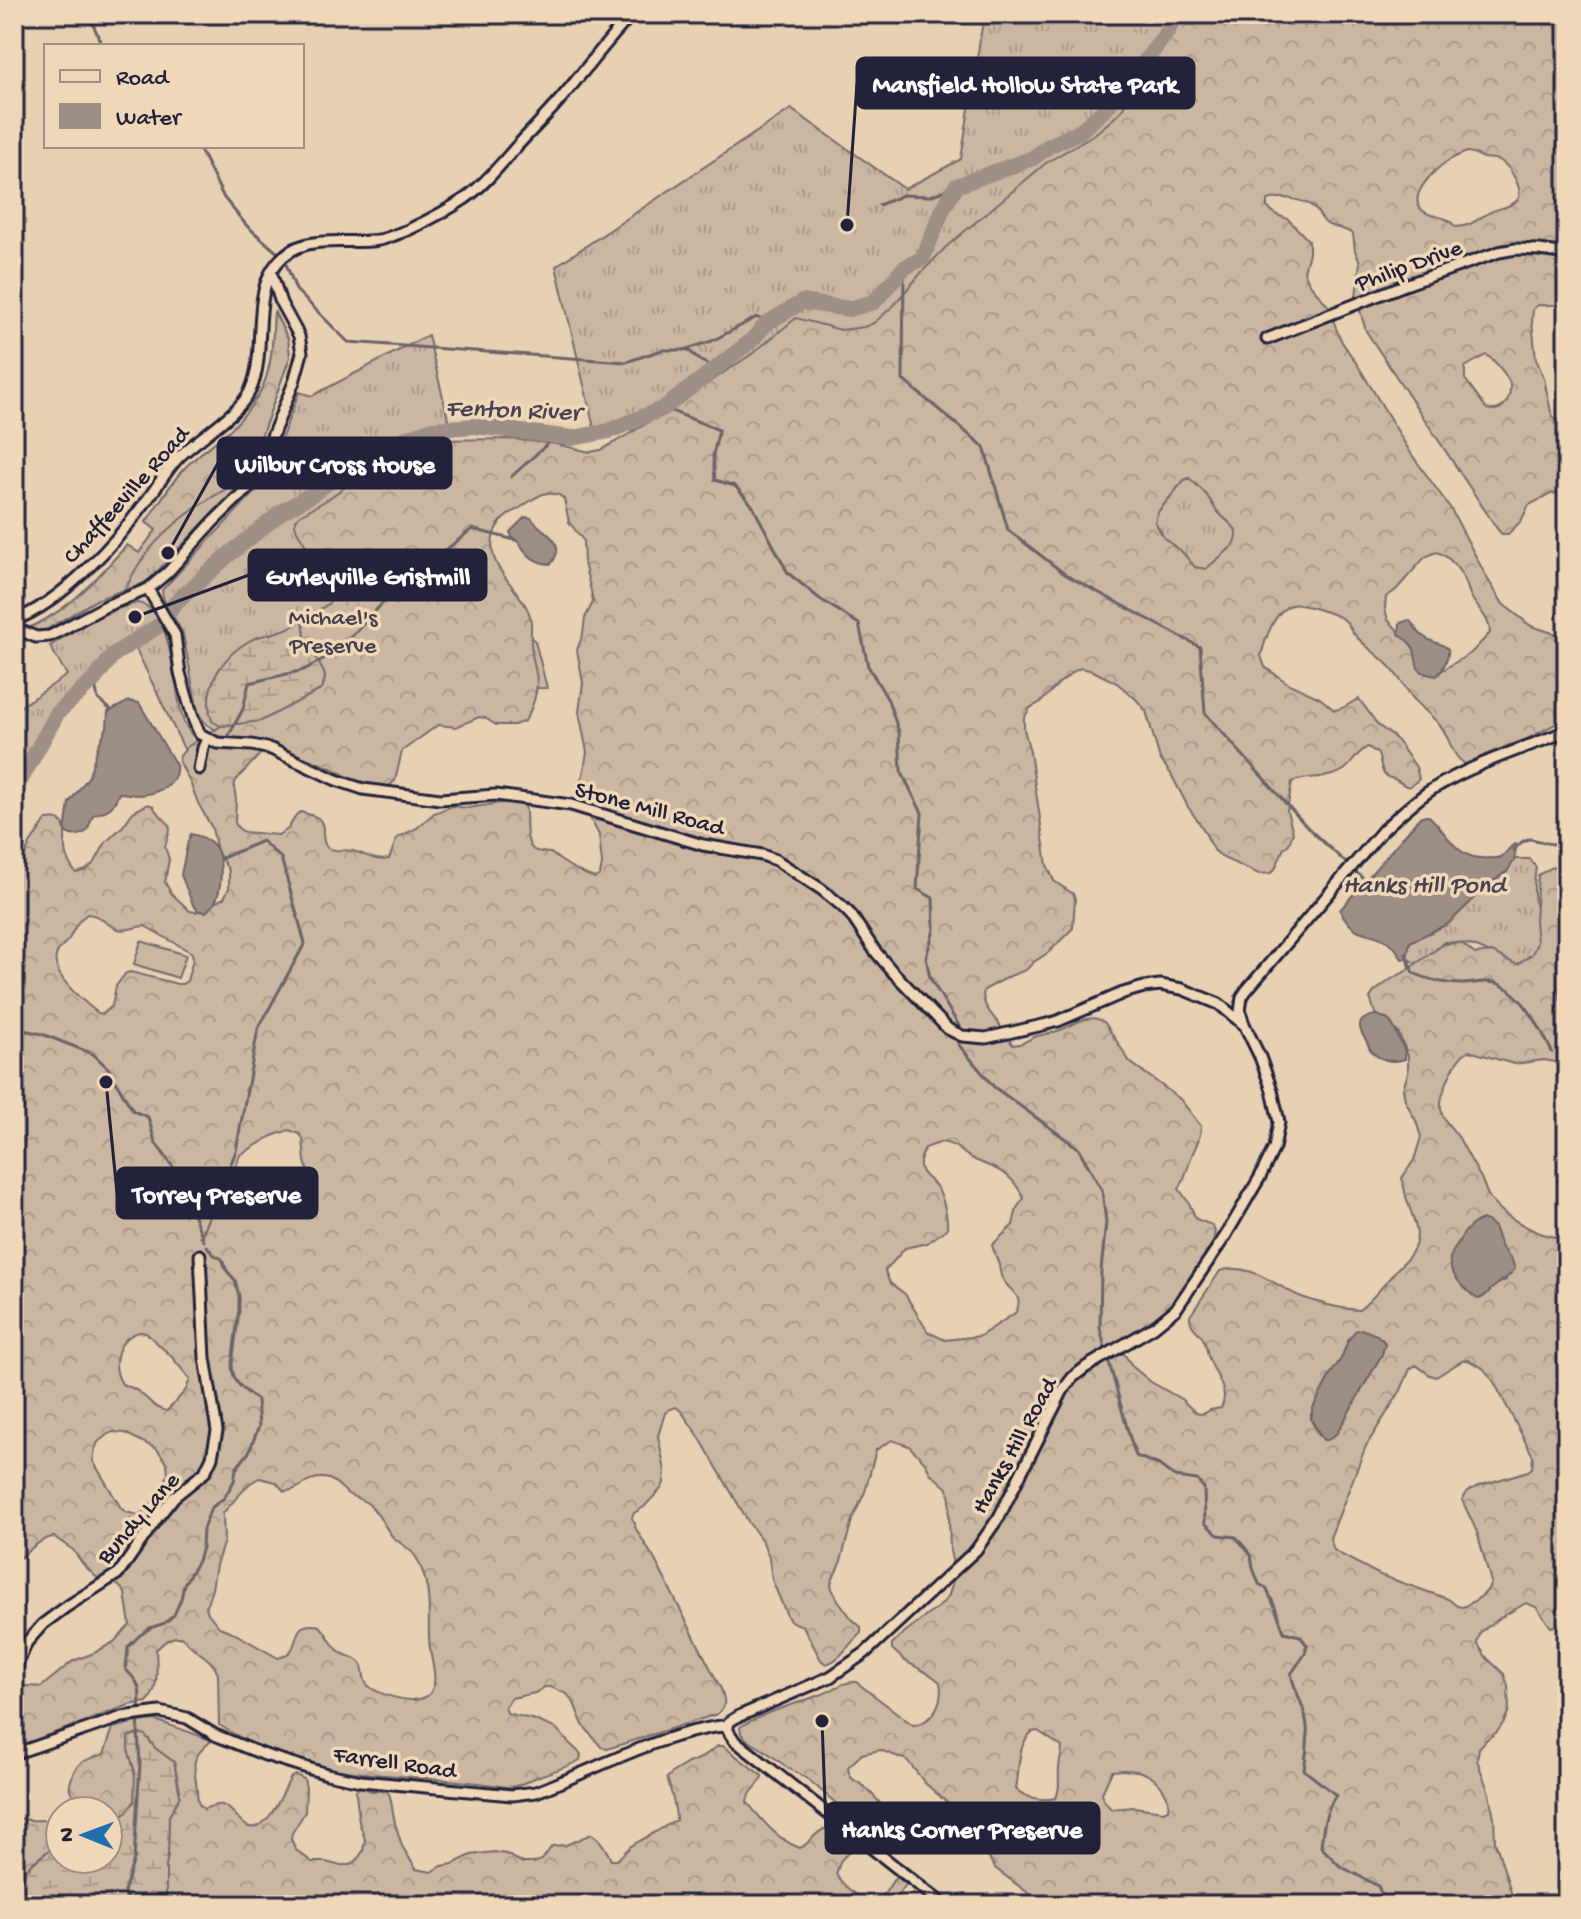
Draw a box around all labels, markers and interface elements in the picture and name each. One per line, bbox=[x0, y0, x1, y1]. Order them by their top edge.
legend bbox=[44, 44, 304, 148]
callout: Mansfield Hollow State Park bbox=[857, 58, 1194, 108]
text: Road bbox=[116, 65, 170, 94]
text: Mansfield Hollow State Park bbox=[873, 72, 1181, 103]
text: Water bbox=[116, 105, 183, 134]
street label: Philip Drive bbox=[1351, 234, 1467, 300]
water label: Fenton River bbox=[445, 395, 586, 431]
street label: Chaffeeville Road bbox=[58, 420, 198, 571]
callout: Wilbur Cross House bbox=[218, 438, 451, 488]
text: Wilbur Cross House bbox=[234, 452, 437, 483]
callout: Gurleyville Gristmill bbox=[249, 550, 486, 600]
text: Gurleyville Gristmill bbox=[266, 564, 471, 595]
park label: Michael's Preserve bbox=[289, 605, 379, 662]
street label: Stone Mill Road bbox=[571, 777, 729, 845]
water label: Hanks Hill Pond bbox=[1343, 872, 1508, 903]
callout: Torrey Preserve bbox=[117, 1168, 317, 1218]
text: Torrey Preserve bbox=[131, 1182, 303, 1213]
street label: Hanks Hill Road bbox=[967, 1372, 1066, 1520]
street label: Bundy Lane bbox=[91, 1467, 188, 1572]
street label: Farrell Road bbox=[330, 1741, 460, 1788]
north arrow bbox=[44, 1795, 124, 1875]
callout: Hanks Corner Preserve bbox=[826, 1803, 1099, 1853]
text: Hanks Corner Preserve bbox=[842, 1817, 1084, 1848]
text: N bbox=[55, 1827, 81, 1842]

